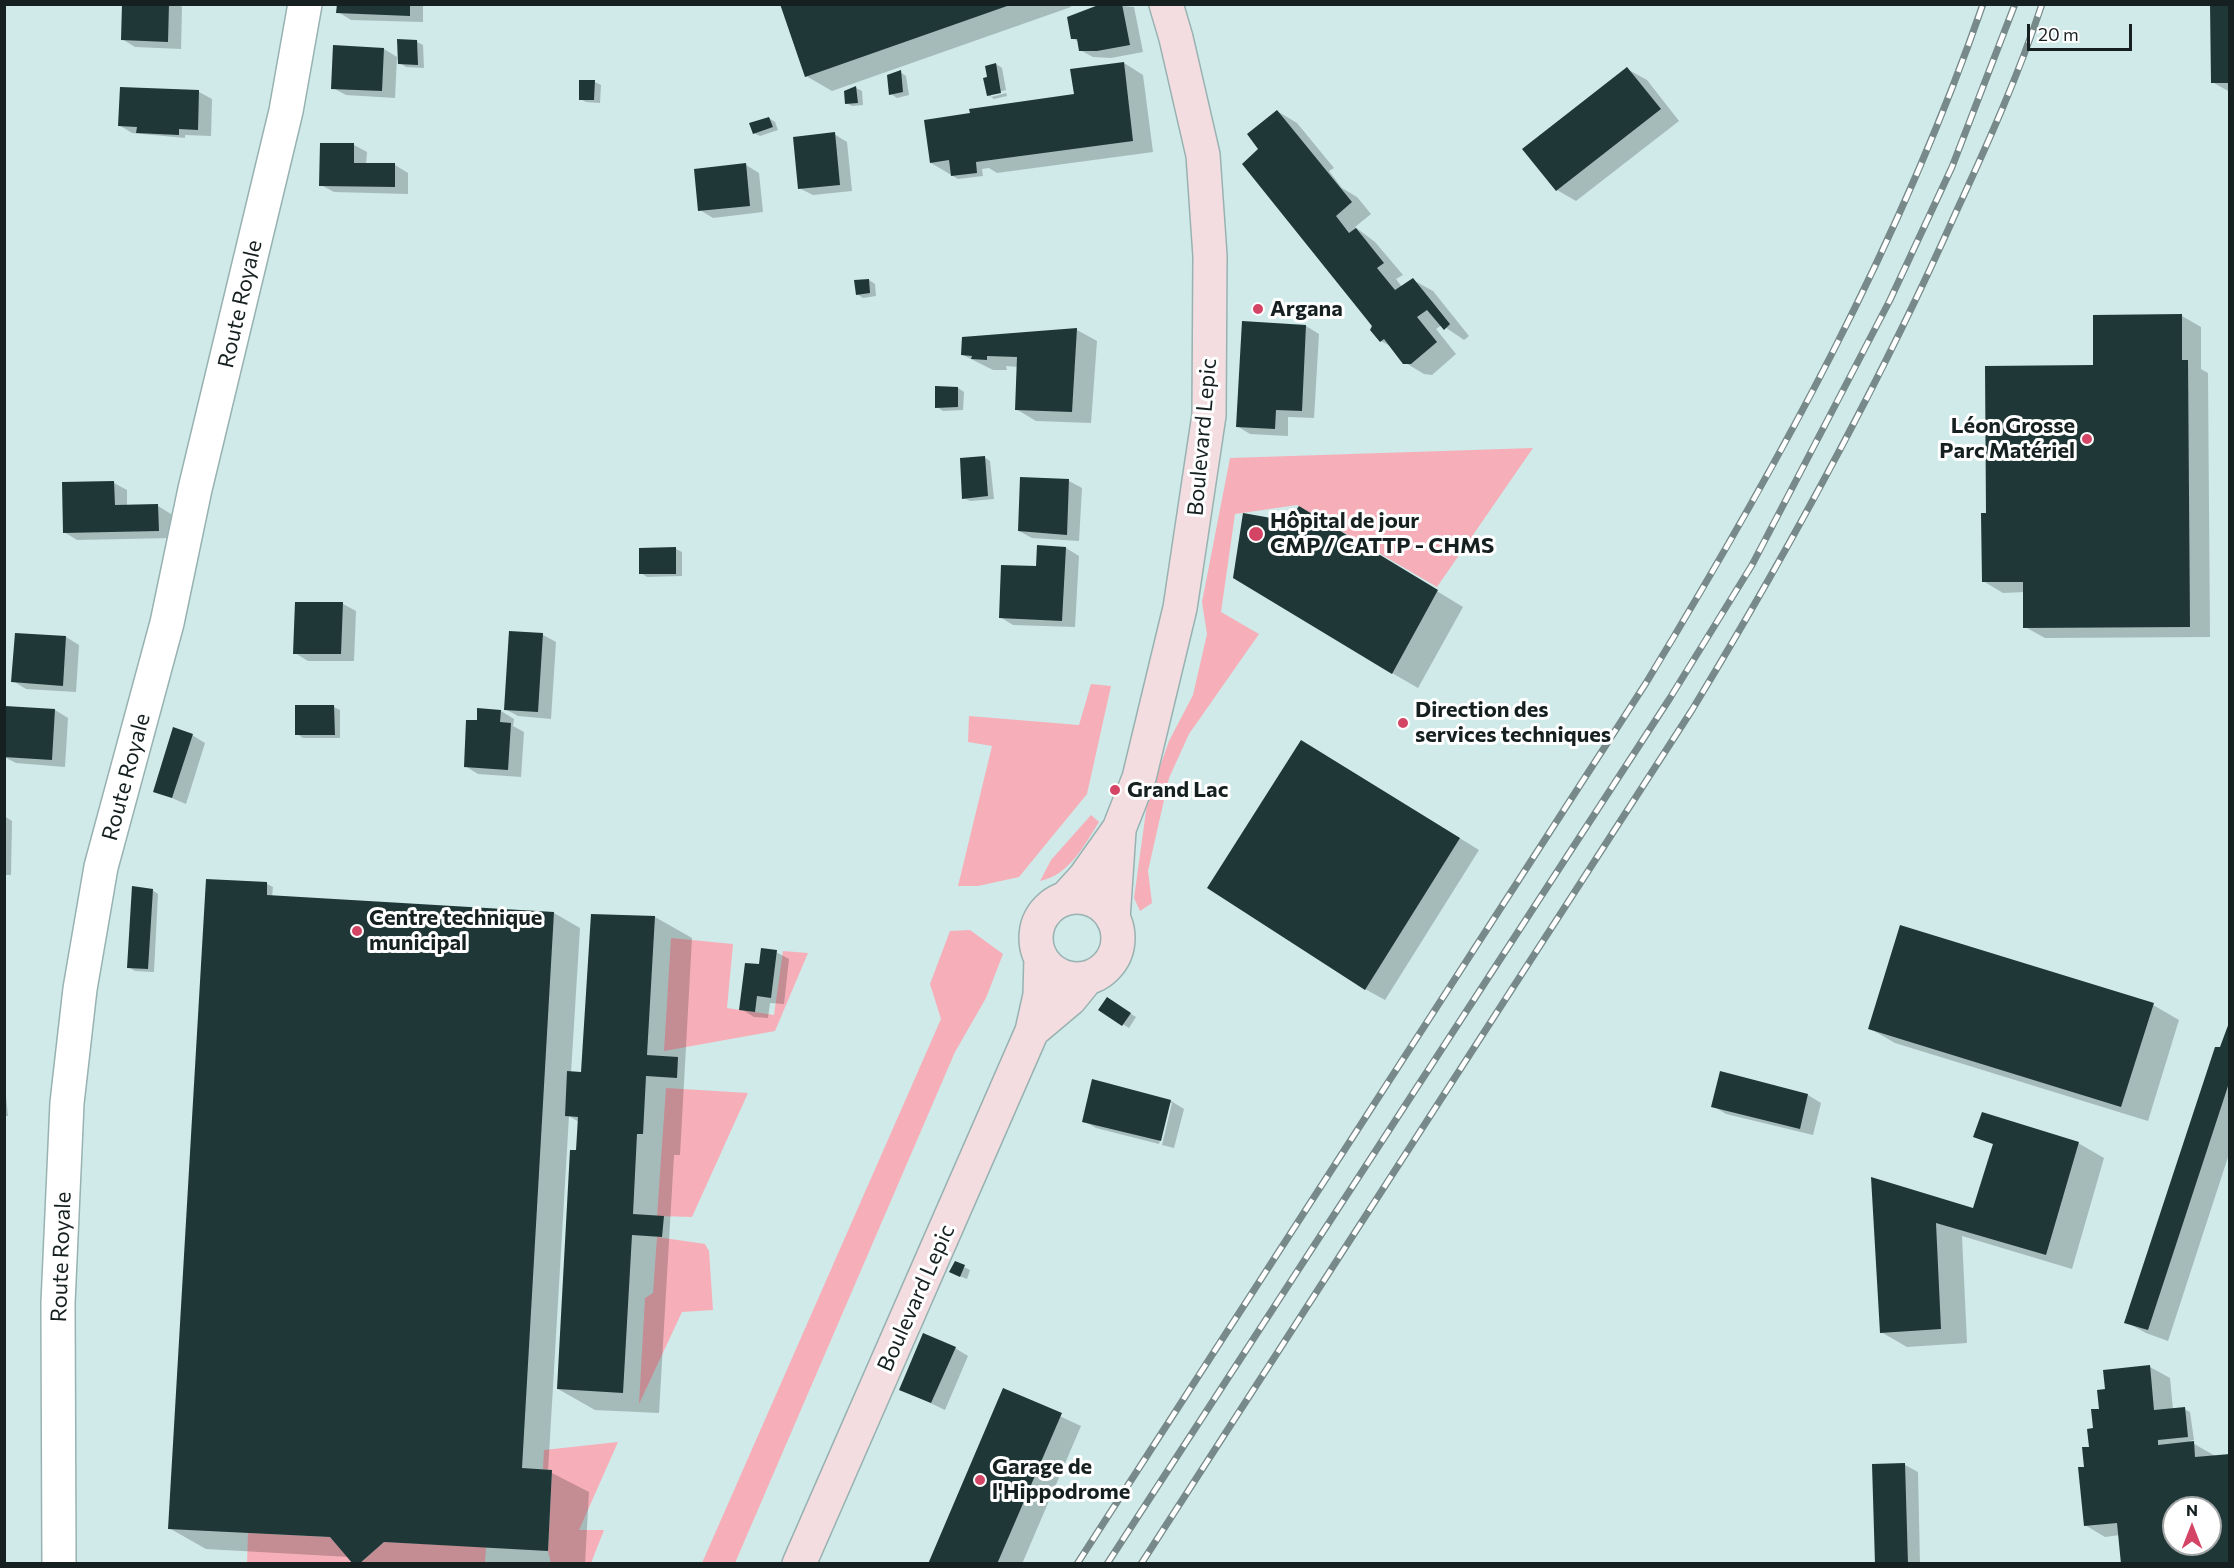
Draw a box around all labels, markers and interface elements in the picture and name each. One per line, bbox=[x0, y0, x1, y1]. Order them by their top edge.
scale bar bbox=[2030, 12, 2135, 50]
text: 20 m bbox=[2038, 23, 2079, 45]
street label: Route Royale bbox=[212, 237, 268, 371]
place label: Argana bbox=[1270, 296, 1343, 322]
marker: Argana bbox=[1251, 302, 1265, 316]
street label: Boulevard Lepic bbox=[1182, 357, 1222, 517]
place label: Léon Grosse Parc Matériel bbox=[1939, 413, 2075, 464]
marker: Léon Grosse Parc Matériel bbox=[2080, 432, 2094, 446]
place label: Hôpital de jour CMP / CATTP - CHMS bbox=[1270, 508, 1494, 560]
marker: Hôpital de jour CMP / CATTP - CHMS bbox=[1247, 525, 1265, 543]
place label: Direction des services techniques bbox=[1415, 697, 1611, 748]
street label: Route Royale bbox=[96, 710, 156, 844]
marker: Direction des services techniques bbox=[1396, 716, 1410, 730]
place label: Grand Lac bbox=[1127, 777, 1228, 803]
marker: Grand Lac bbox=[1108, 783, 1122, 797]
place label: Centre technique municipal bbox=[369, 905, 542, 956]
marker: Centre technique municipal bbox=[350, 924, 364, 938]
street label: Route Royale bbox=[46, 1191, 76, 1323]
street label: Boulevard Lepic bbox=[872, 1220, 960, 1376]
place label: Garage de l'Hippodrome bbox=[992, 1454, 1130, 1506]
marker: Garage de l'Hippodrome bbox=[973, 1473, 987, 1487]
north arrow bbox=[2162, 1496, 2222, 1556]
text: N bbox=[2186, 1500, 2198, 1519]

